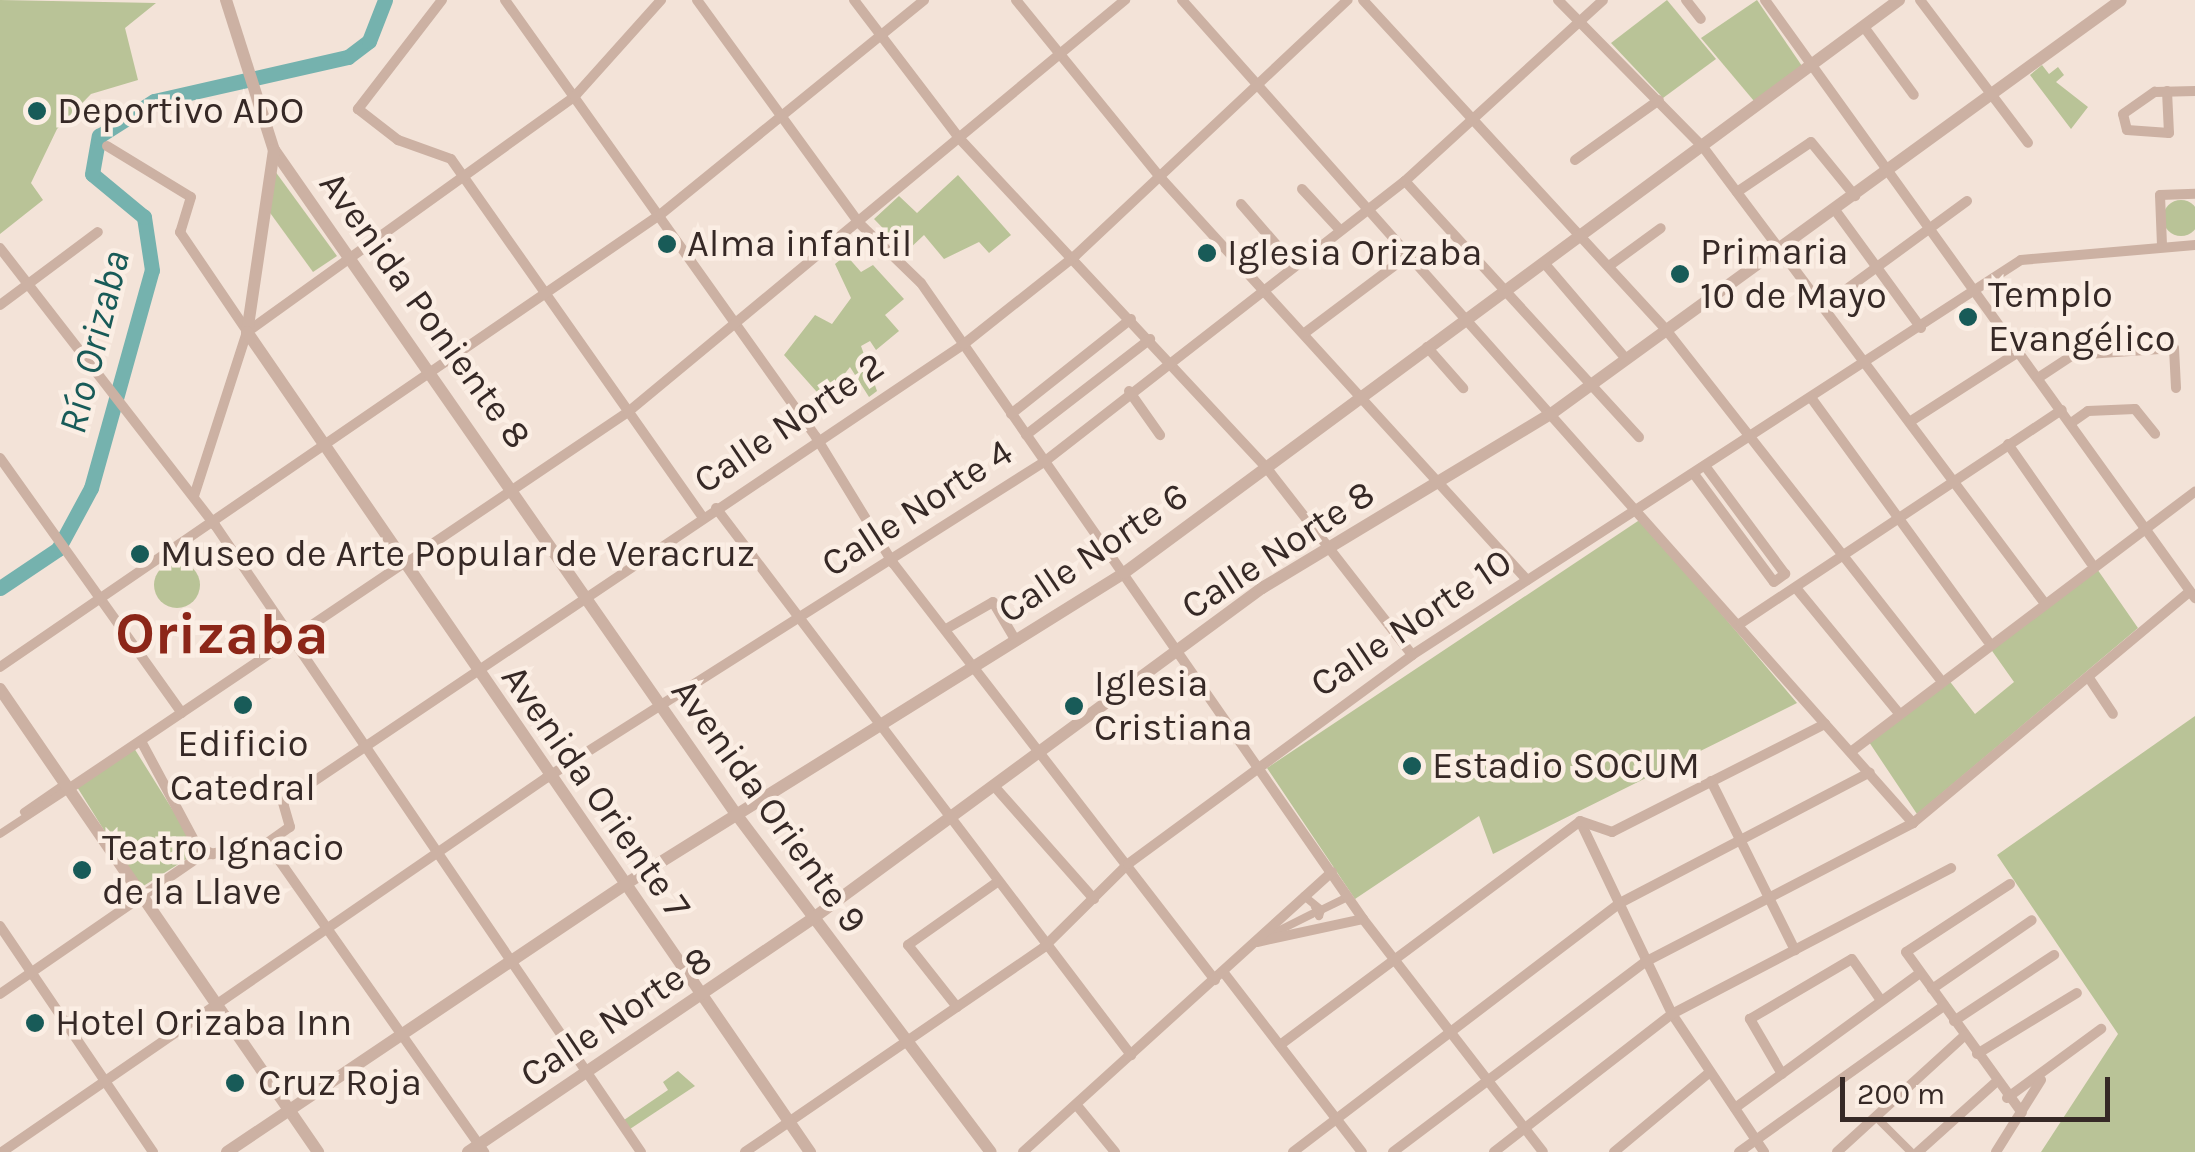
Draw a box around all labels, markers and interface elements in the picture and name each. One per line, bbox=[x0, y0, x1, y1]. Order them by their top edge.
place label: Deportivo ADO bbox=[57, 88, 304, 134]
marker: Deportivo ADO bbox=[26, 100, 48, 122]
street label: Avenida Poniente 8 bbox=[309, 163, 541, 457]
place label: Alma infantil bbox=[687, 221, 912, 267]
place label: Primaria 10 de Mayo bbox=[1700, 229, 1887, 318]
place label: Iglesia Orizaba bbox=[1227, 230, 1482, 276]
marker: Alma infantil bbox=[656, 233, 678, 255]
marker: Iglesia Orizaba bbox=[1196, 242, 1218, 264]
water label: Río Orizaba bbox=[48, 245, 140, 439]
marker: Primaria 10 de Mayo bbox=[1669, 263, 1691, 285]
place label: Templo Evangélico bbox=[1988, 272, 2176, 362]
marker: Templo Evangélico bbox=[1957, 306, 1979, 328]
street label: Calle Norte 2 bbox=[685, 343, 893, 503]
street label: Calle Norte 4 bbox=[813, 429, 1021, 587]
street label: Calle Norte 8 bbox=[1173, 471, 1383, 629]
street label: Calle Norte 6 bbox=[989, 473, 1197, 633]
place label: Museo de Arte Popular de Veracruz bbox=[160, 531, 755, 577]
street label: Calle Norte 10 bbox=[1302, 539, 1520, 707]
marker: Museo de Arte Popular de Veracruz bbox=[129, 543, 151, 565]
district label: Orizaba bbox=[115, 599, 329, 669]
street label: Avenida Oriente 7 bbox=[492, 656, 700, 928]
place label: Iglesia Cristiana bbox=[1094, 661, 1253, 751]
street label: Avenida Oriente 9 bbox=[661, 670, 877, 942]
marker: Edificio Catedral bbox=[232, 694, 254, 716]
marker: Iglesia Cristiana bbox=[1063, 695, 1085, 717]
place label: Edificio Catedral bbox=[170, 721, 316, 811]
place label: Estadio SOCUM bbox=[1432, 743, 1700, 789]
marker: Estadio SOCUM bbox=[1401, 755, 1423, 777]
place label: Teatro Ignacio de la Llave bbox=[102, 825, 344, 914]
marker: Teatro Ignacio de la Llave bbox=[71, 859, 93, 881]
street label: Calle Norte 8 bbox=[512, 936, 720, 1098]
place label: Hotel Orizaba Inn bbox=[55, 1000, 352, 1046]
marker: Hotel Orizaba Inn bbox=[24, 1012, 46, 1034]
scale bar bbox=[1845, 1057, 2115, 1119]
place label: Cruz Roja bbox=[258, 1060, 422, 1106]
marker: Cruz Roja bbox=[222, 1070, 248, 1096]
text: 200 m bbox=[1857, 1076, 1945, 1112]

